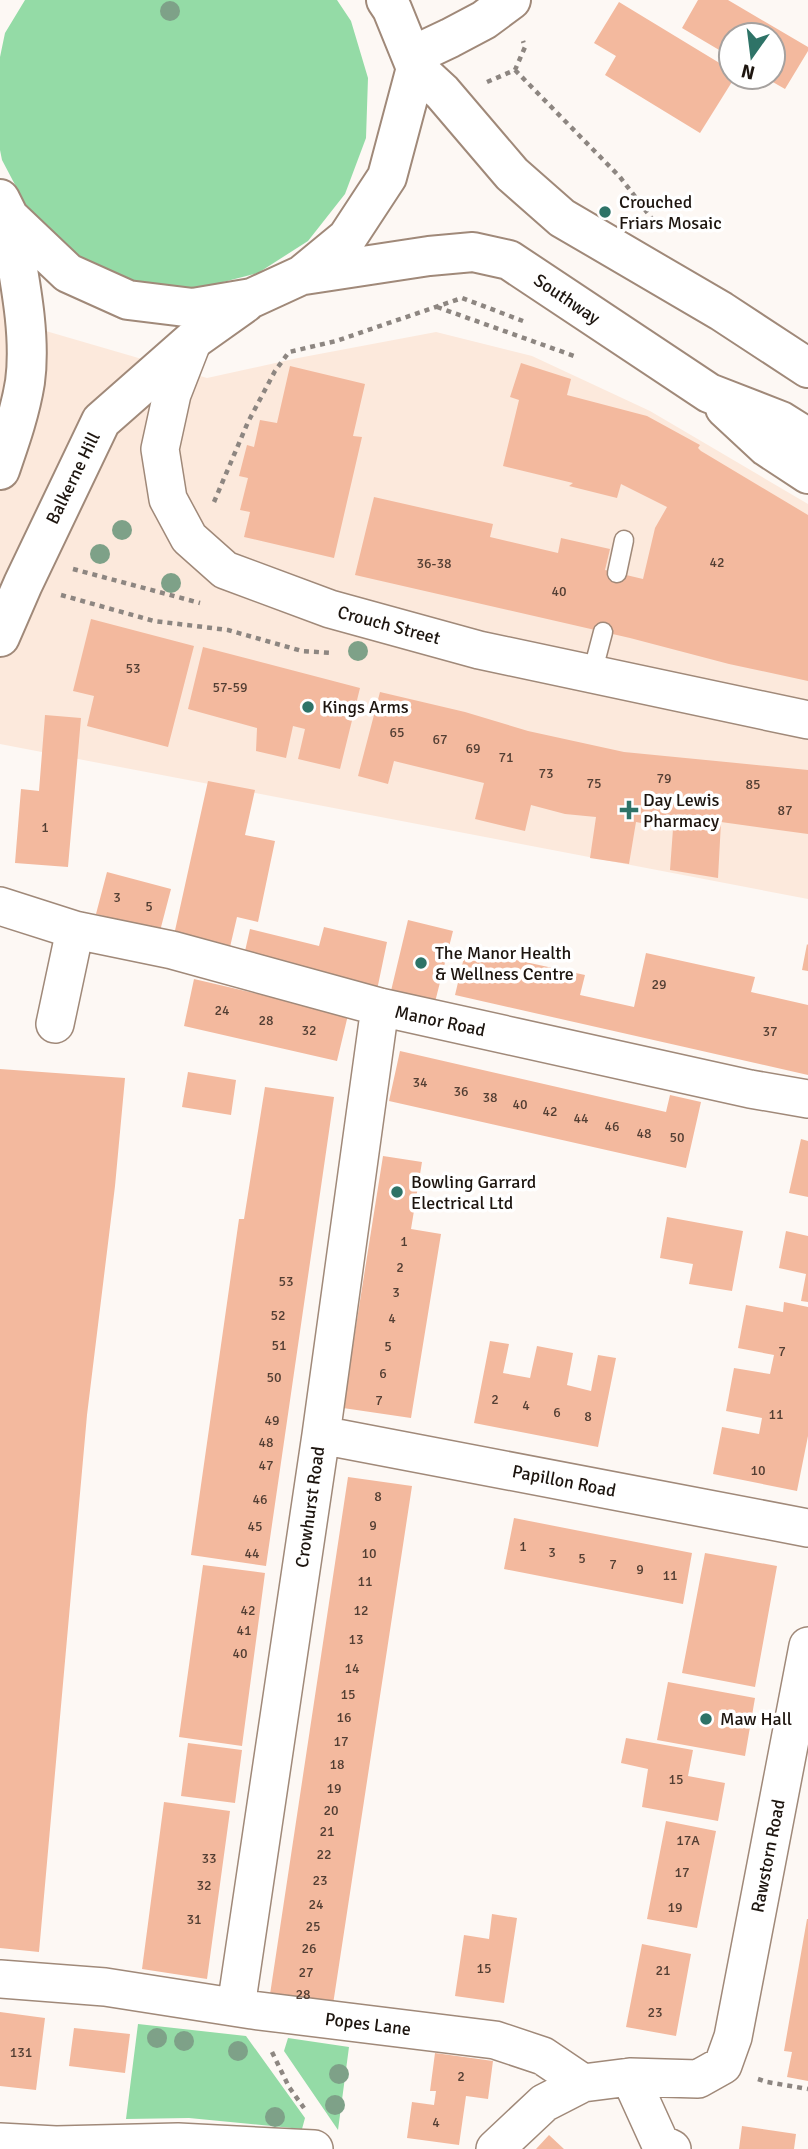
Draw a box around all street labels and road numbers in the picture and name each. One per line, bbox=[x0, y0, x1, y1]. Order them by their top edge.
street label: Southway bbox=[530, 269, 605, 329]
street label: Balkerne Hill bbox=[41, 428, 105, 528]
street label: Crouch Street bbox=[335, 601, 443, 649]
street label: Manor Road bbox=[393, 1001, 487, 1041]
street label: Crowhurst Road bbox=[291, 1445, 329, 1569]
street label: Papillon Road bbox=[510, 1460, 618, 1502]
street label: Rawstorn Road bbox=[746, 1798, 790, 1914]
street label: Popes Lane bbox=[324, 2008, 412, 2040]

